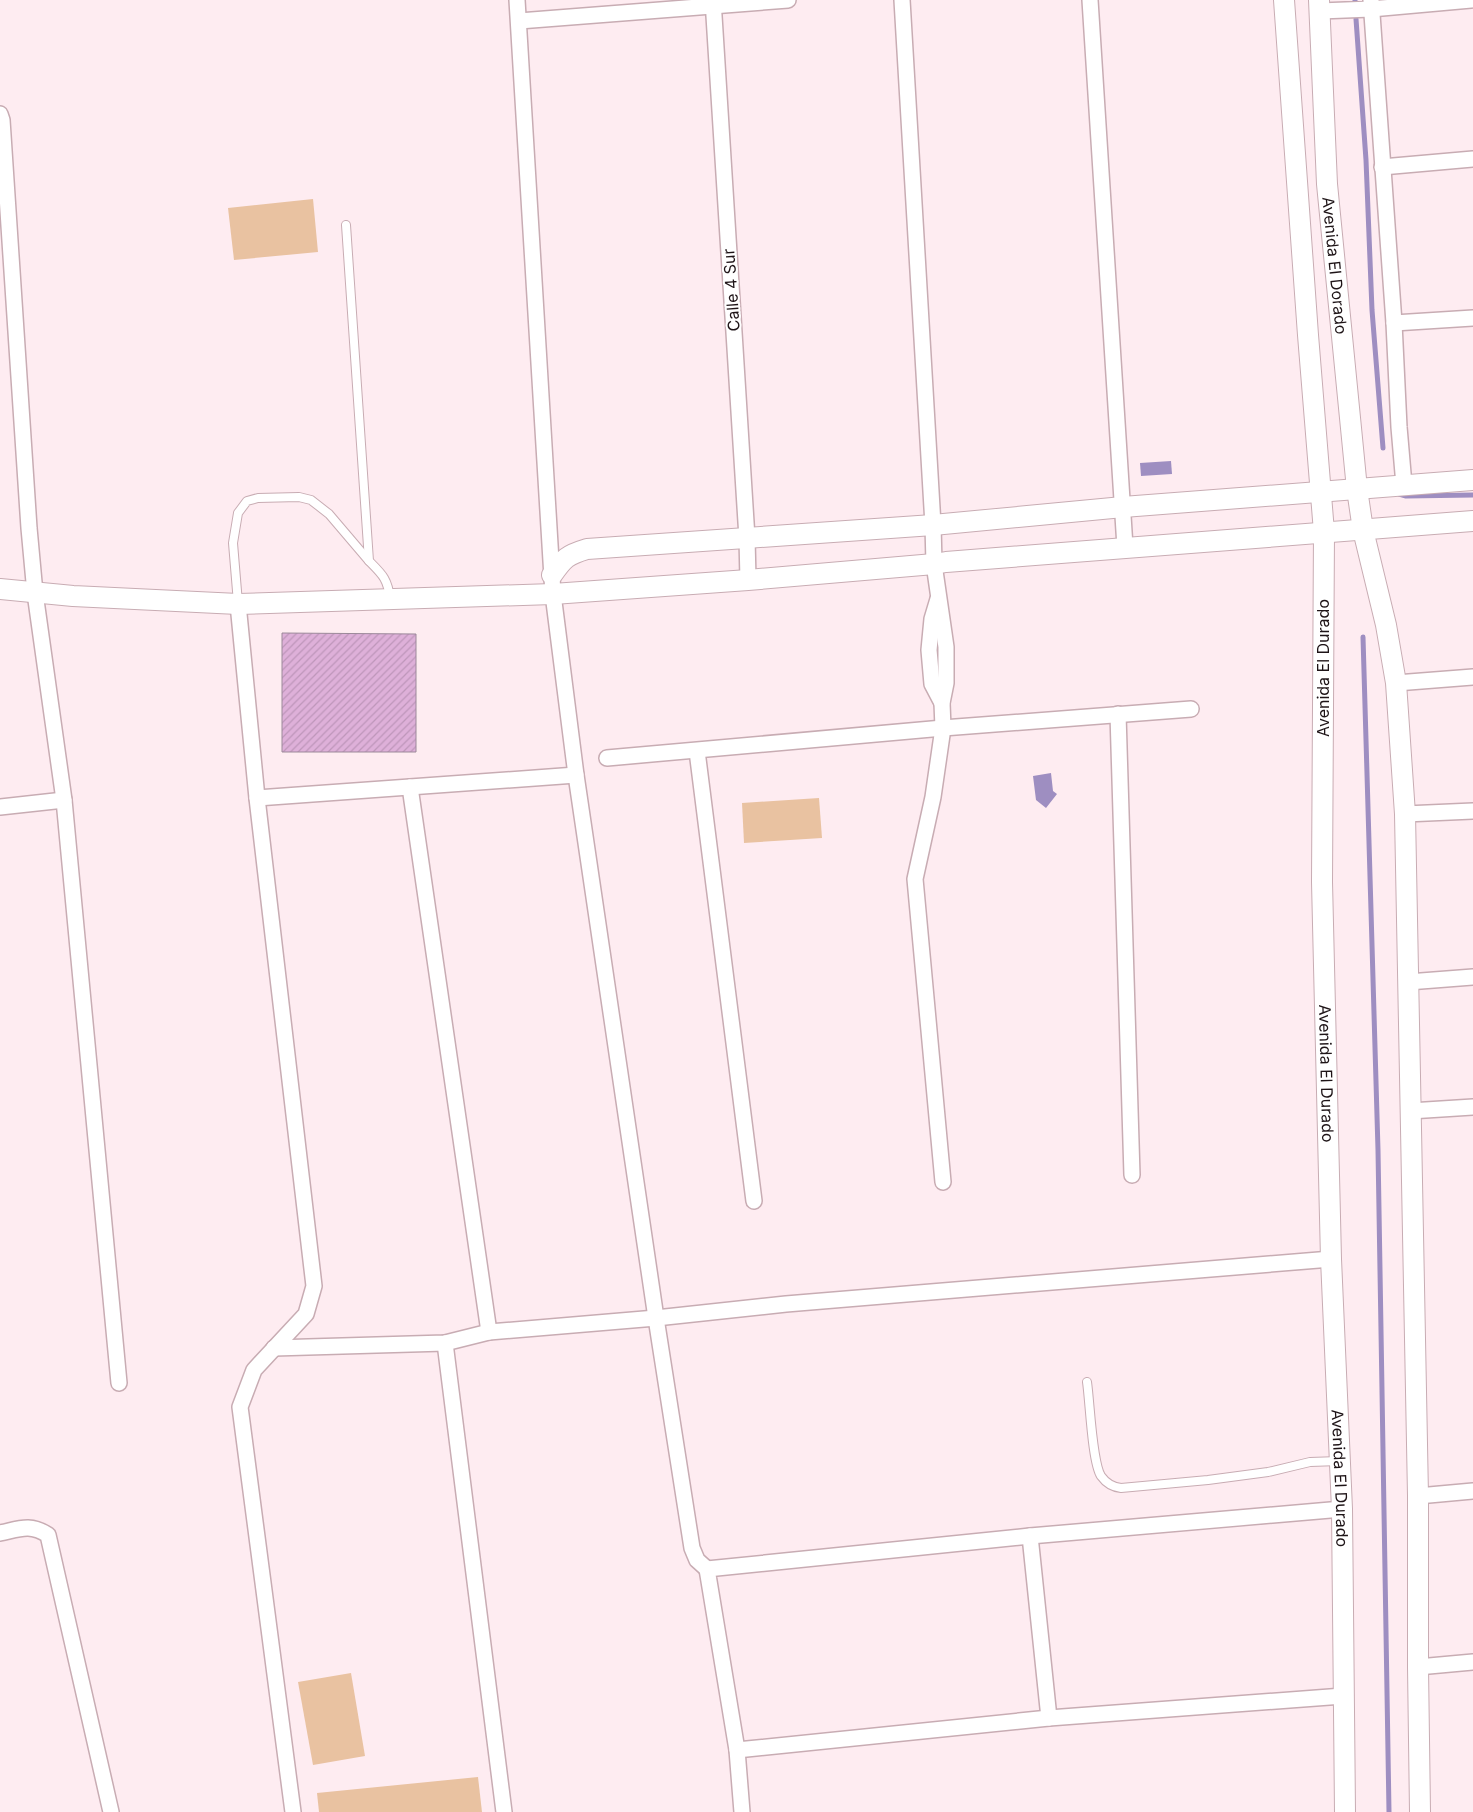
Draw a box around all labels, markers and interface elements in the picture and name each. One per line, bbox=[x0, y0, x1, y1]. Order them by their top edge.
street label: Avenida El Dorado bbox=[1318, 196, 1352, 335]
street label: Calle 4 Sur bbox=[718, 248, 744, 332]
street label: Avenida El Durado bbox=[1313, 599, 1333, 737]
street label: Avenida El Durado bbox=[1315, 1004, 1338, 1143]
street label: Avenida El Durado bbox=[1328, 1409, 1352, 1547]

